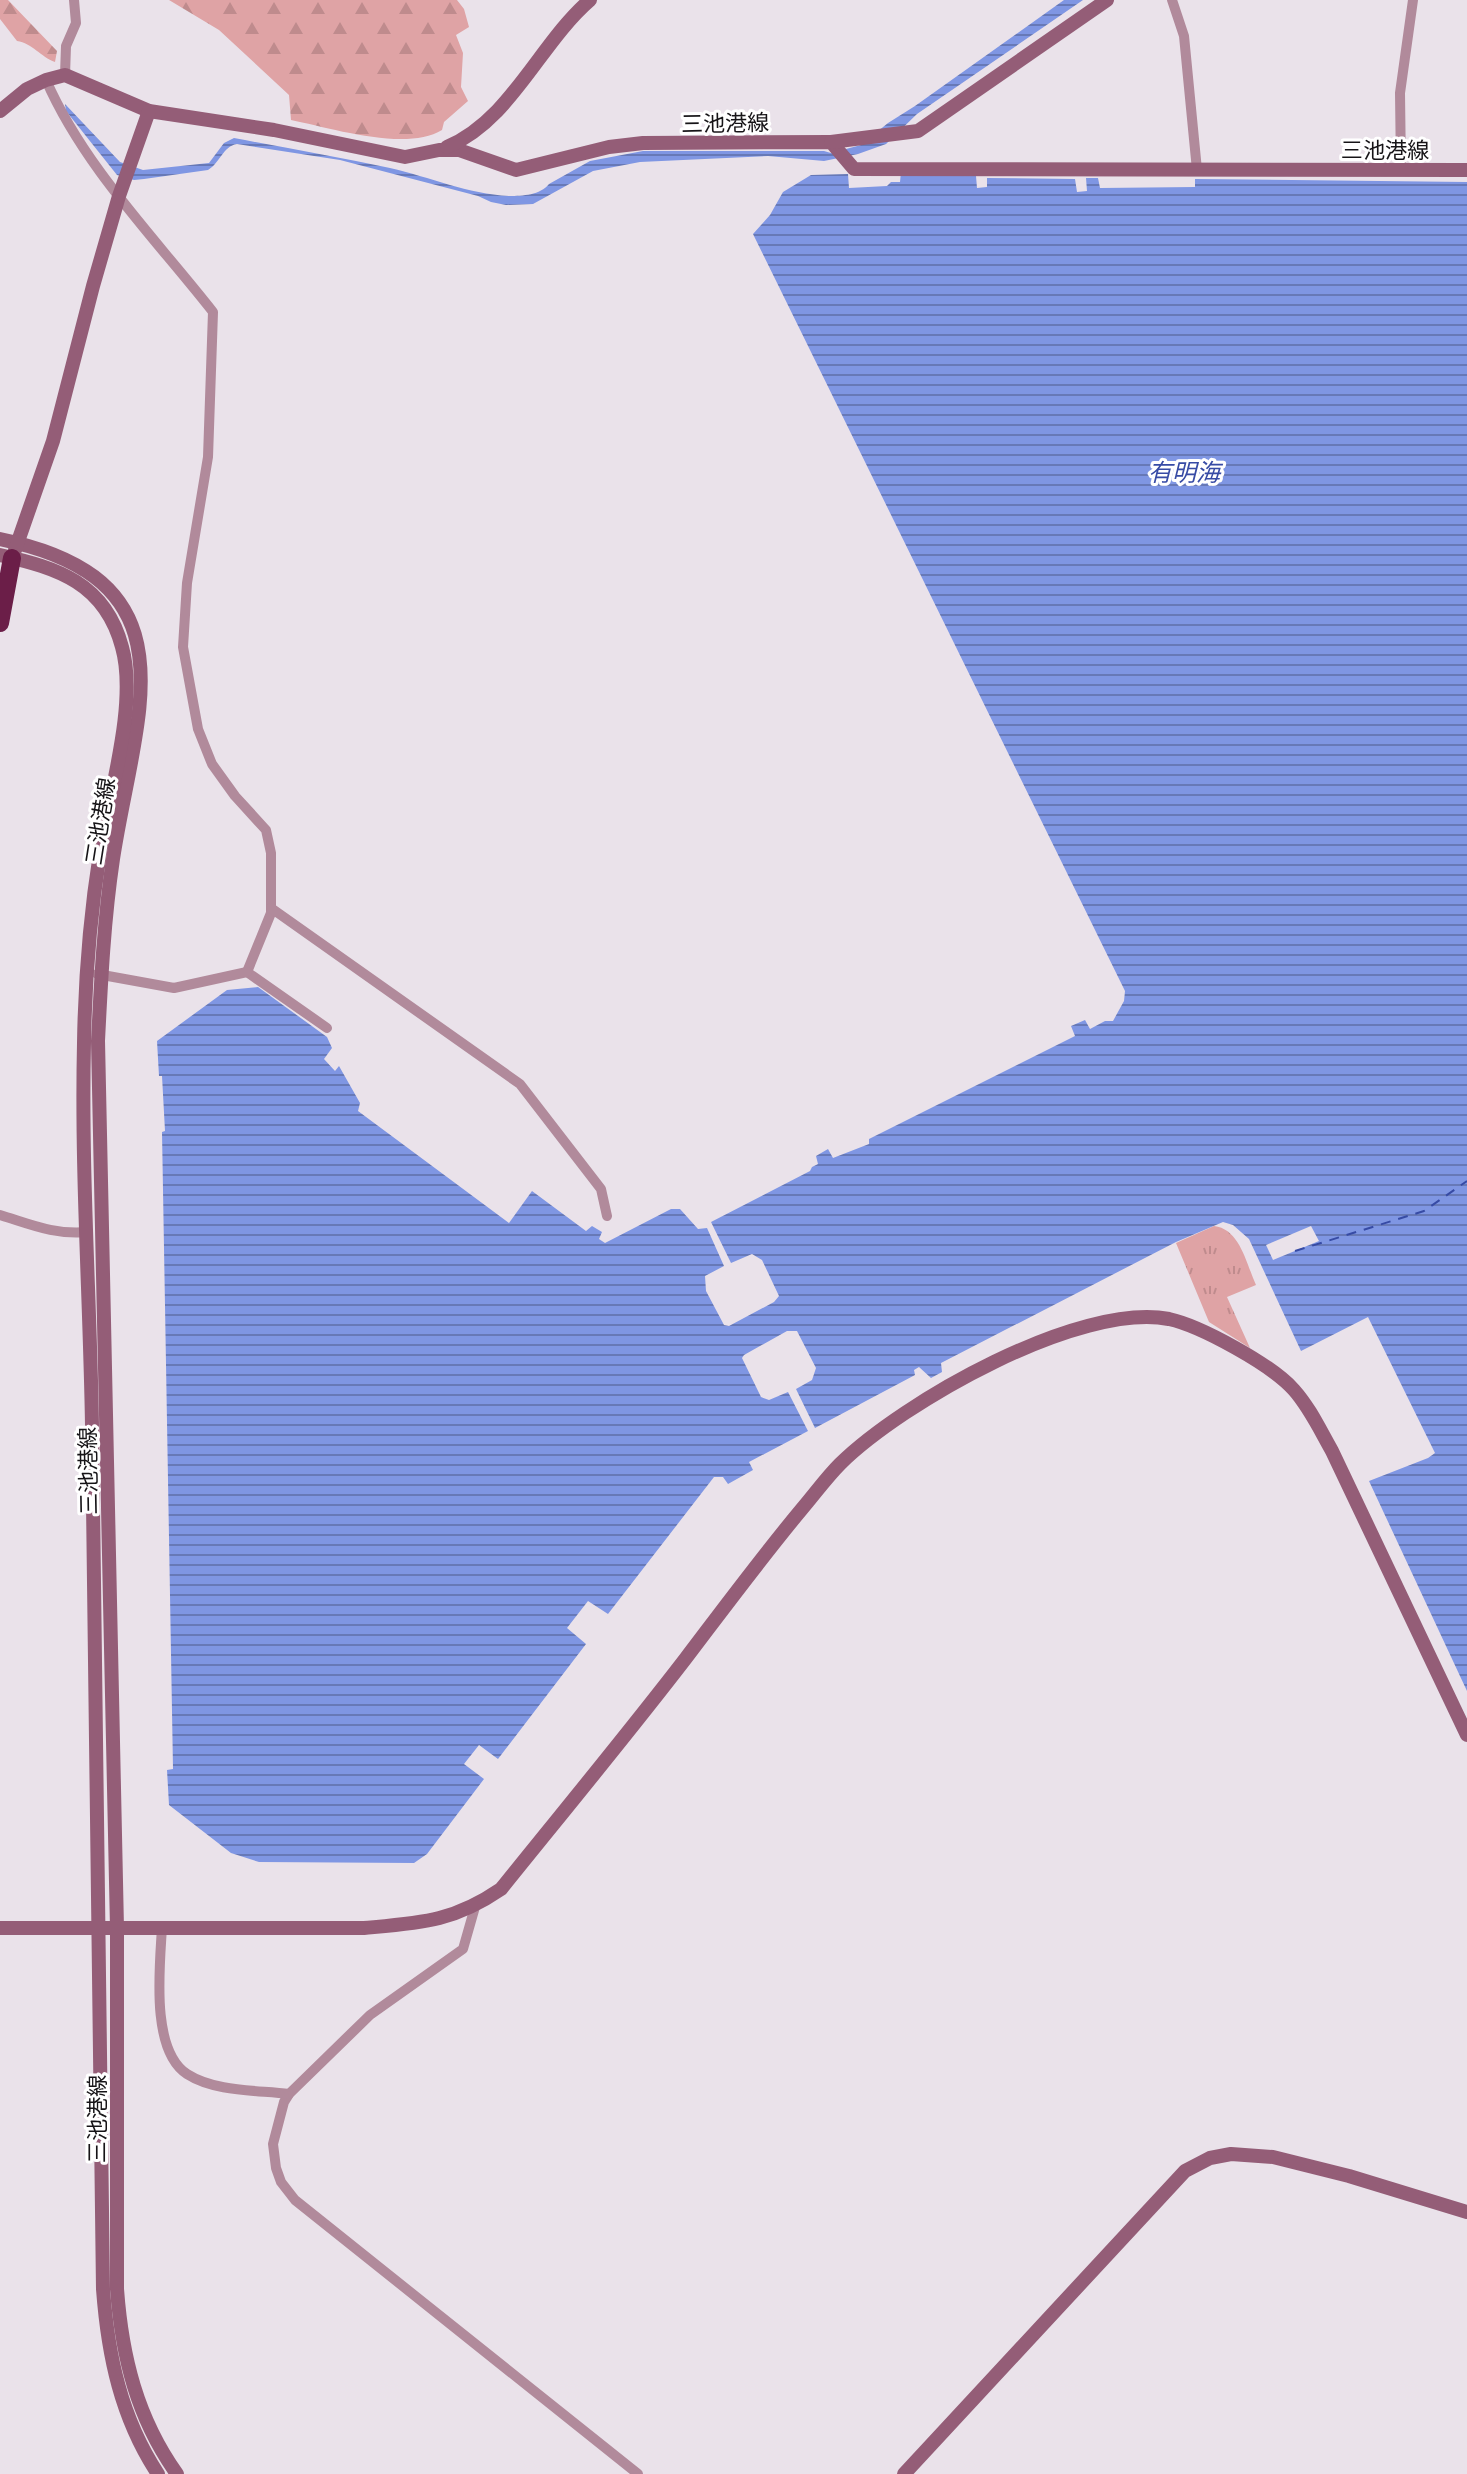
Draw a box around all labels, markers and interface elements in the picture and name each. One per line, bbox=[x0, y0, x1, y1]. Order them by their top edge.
street label: 三池港線 bbox=[681, 104, 769, 138]
street label: 三池港線 bbox=[1341, 132, 1429, 164]
water label: 有明海 bbox=[1148, 453, 1224, 488]
street label: 三池港線 bbox=[75, 775, 121, 867]
street label: 三池港線 bbox=[69, 1427, 103, 1515]
street label: 三池港線 bbox=[79, 2075, 111, 2163]

